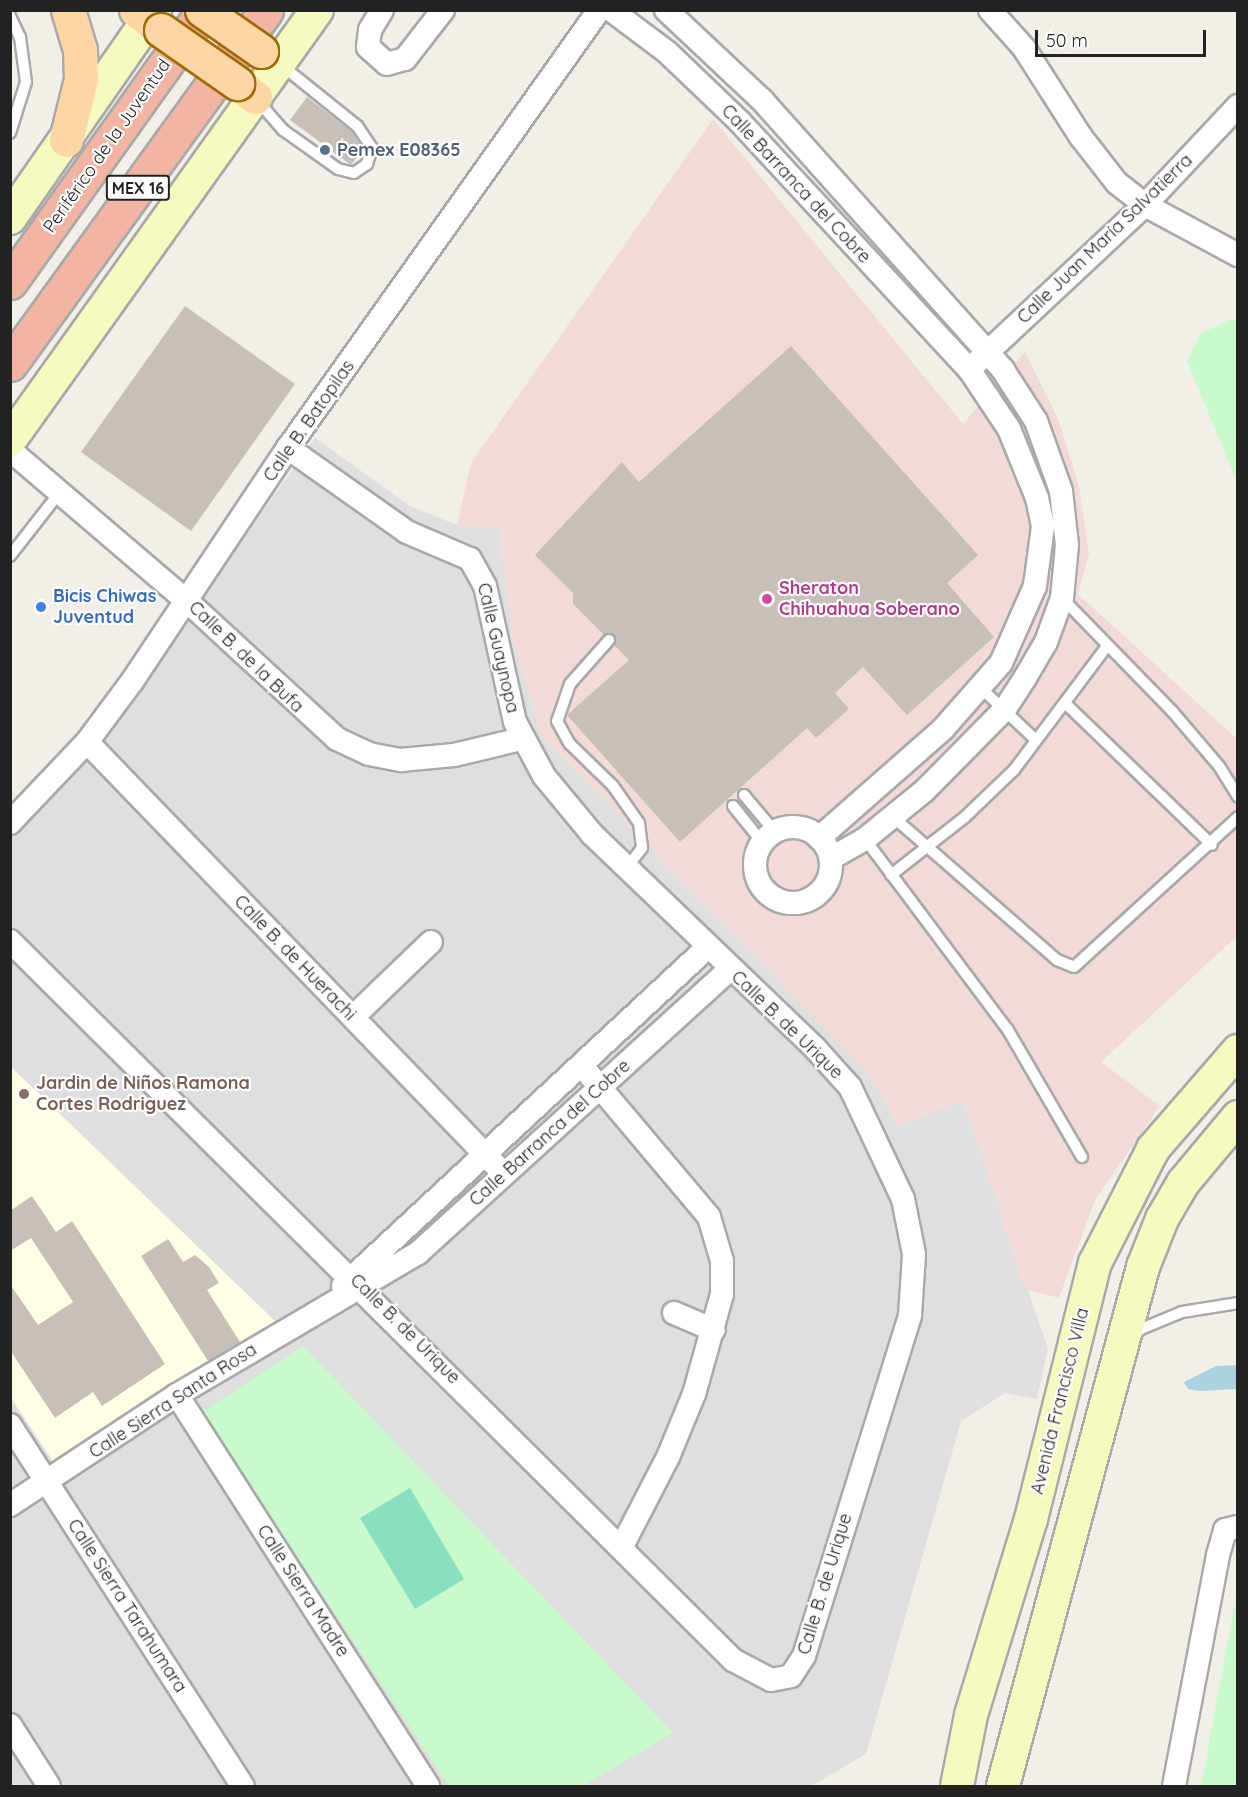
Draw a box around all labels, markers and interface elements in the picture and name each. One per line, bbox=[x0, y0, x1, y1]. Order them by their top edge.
scale bar bbox=[1038, 18, 1209, 56]
text: 50 m bbox=[1046, 29, 1088, 52]
street label: Periférico de la Juventud bbox=[39, 55, 175, 237]
street label: Calle Barranca del Cobre bbox=[717, 100, 875, 268]
place label: Pemex E08365 bbox=[337, 139, 461, 161]
marker: Pemex E08365 bbox=[318, 143, 332, 157]
street label: Calle Juan María Salvatierra bbox=[1013, 150, 1197, 328]
road number: MEX 16 bbox=[105, 175, 171, 201]
street label: Calle B. Batopilas bbox=[259, 356, 359, 486]
place label: Sheraton Chihuahua Soberano bbox=[779, 578, 960, 620]
street label: Calle Guaynopa bbox=[473, 581, 523, 715]
place label: Bicis Chiwas Juventud bbox=[53, 586, 156, 628]
marker: Sheraton Chihuahua Soberano bbox=[760, 592, 774, 606]
street label: Calle B. de la Bufa bbox=[184, 597, 308, 717]
marker: Bicis Chiwas Juventud bbox=[34, 600, 48, 614]
street label: Calle B. de Huerachi bbox=[230, 891, 360, 1025]
street label: Calle B. de Urique bbox=[727, 966, 847, 1084]
street label: Calle Barranca del Cobre bbox=[465, 1055, 635, 1211]
place label: Jardin de Niños Ramona Cortes Rodriguez bbox=[36, 1073, 250, 1116]
marker: Jardin de Niños Ramona Cortes Rodriguez bbox=[17, 1087, 31, 1101]
street label: Calle B. de Urique bbox=[346, 1270, 464, 1388]
street label: Avenida Francisco Villa bbox=[1026, 1305, 1094, 1497]
street label: Calle Sierra Santa Rosa bbox=[85, 1339, 261, 1463]
street label: Calle B. de Urique bbox=[793, 1511, 857, 1657]
street label: Calle Sierra Tarahumara bbox=[63, 1515, 191, 1697]
street label: Calle Sierra Madre bbox=[252, 1521, 354, 1661]

